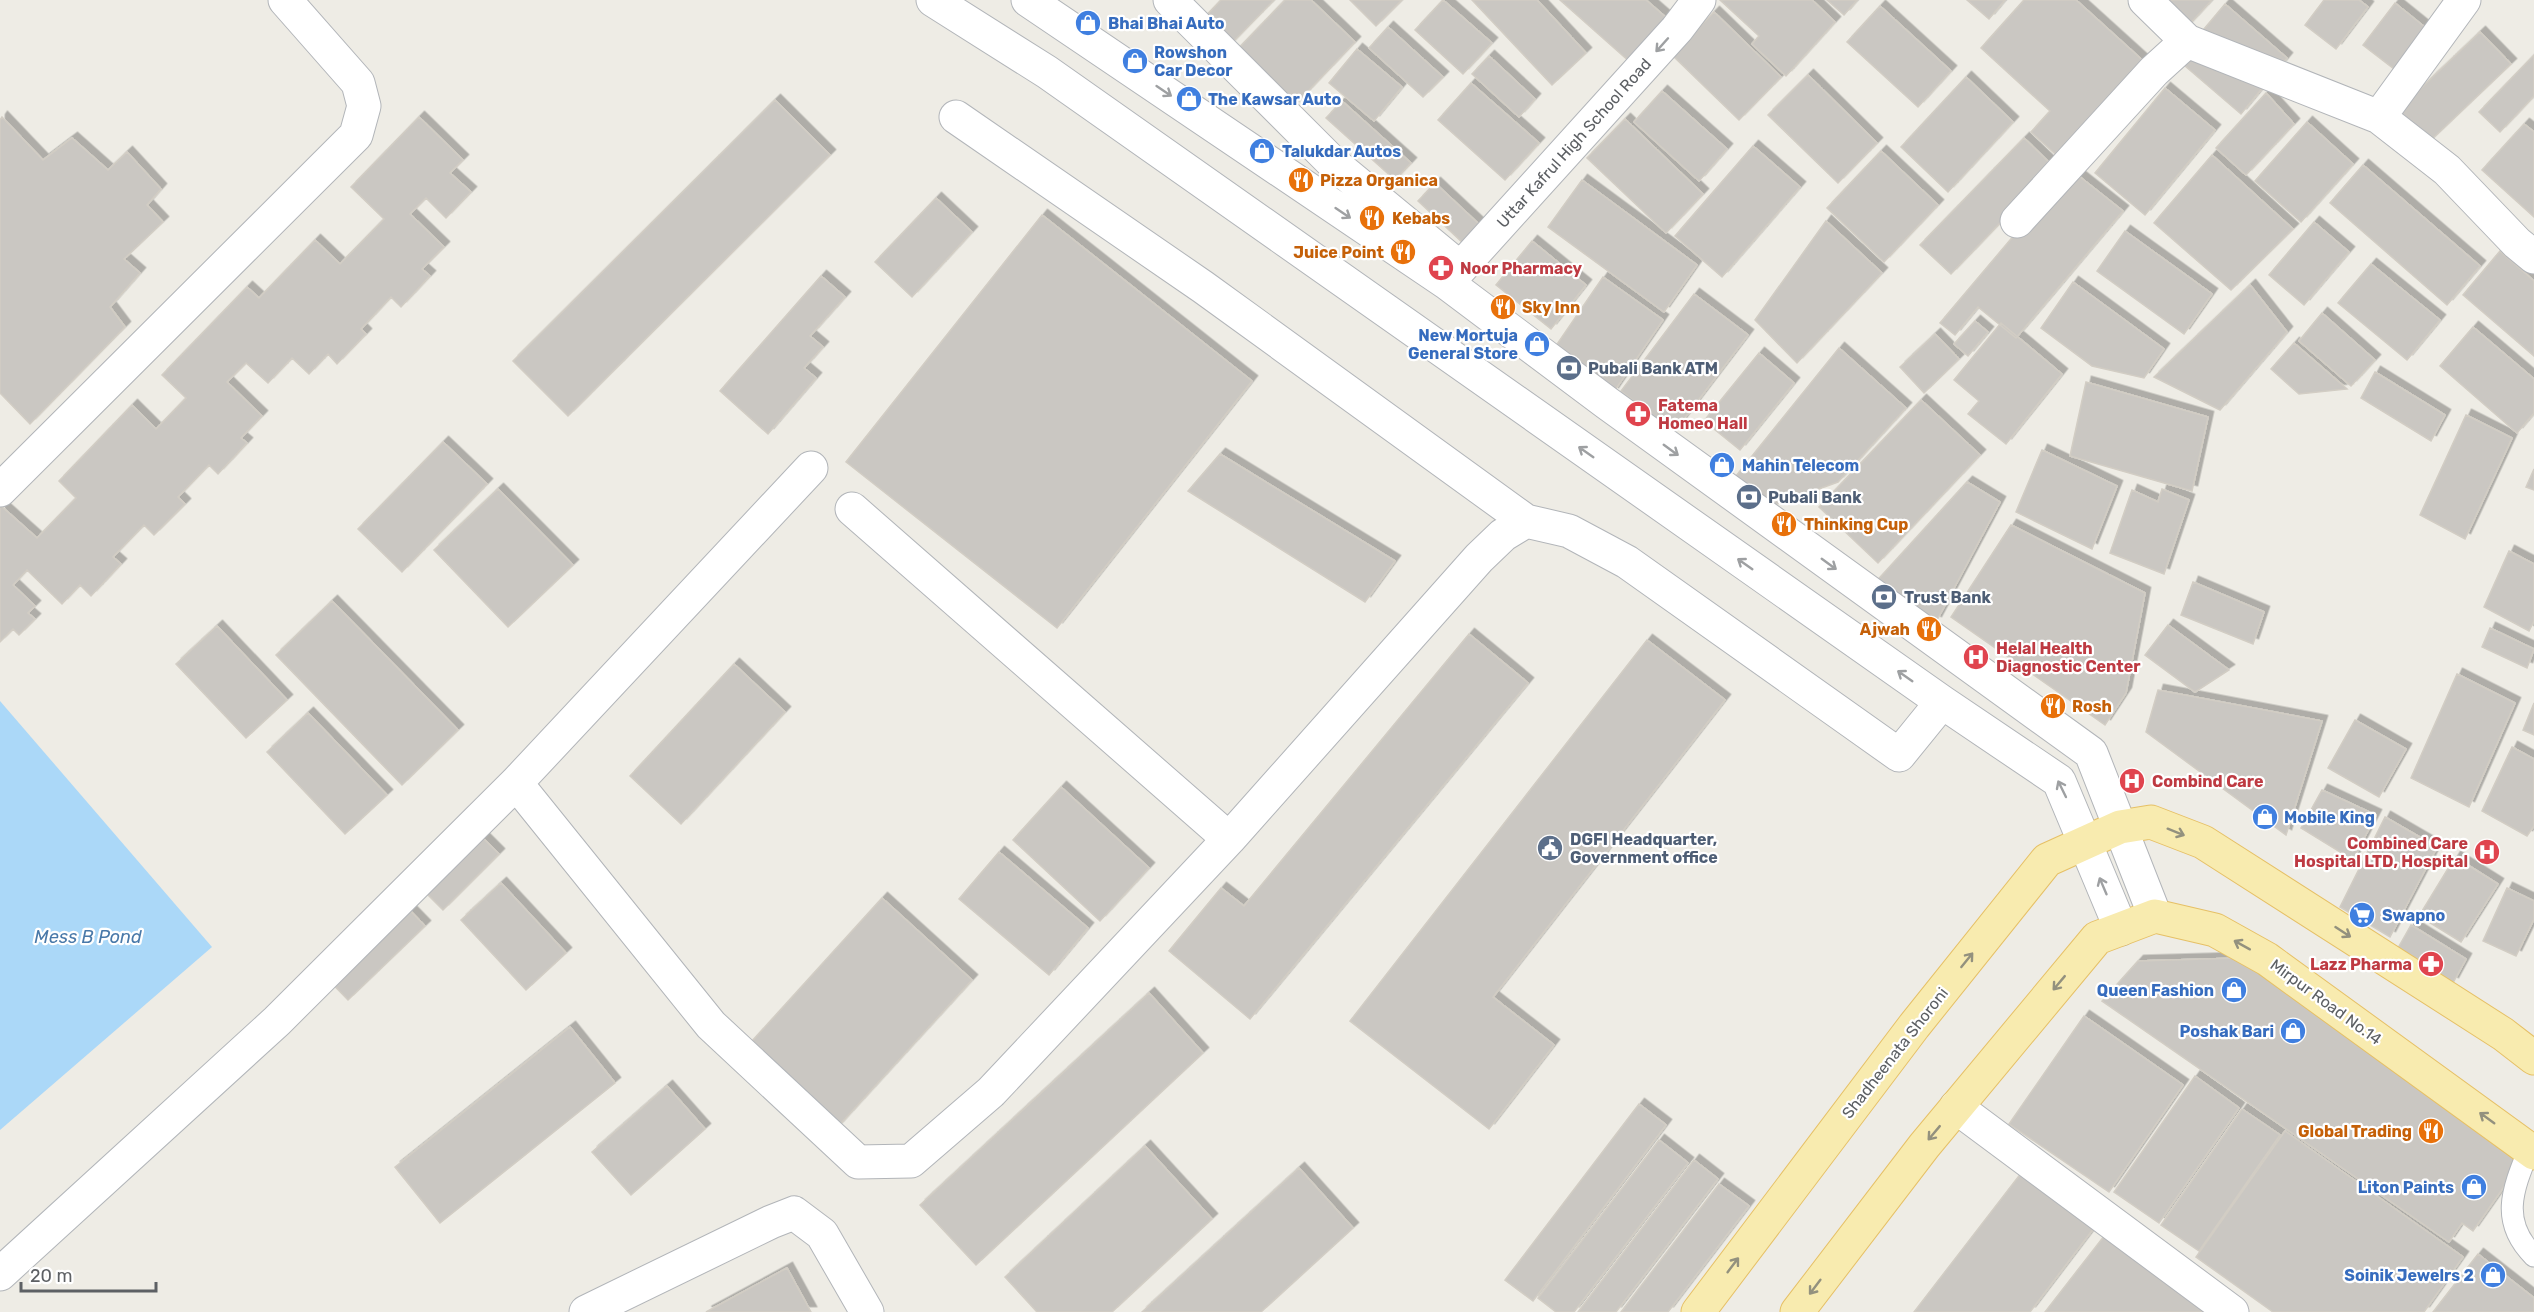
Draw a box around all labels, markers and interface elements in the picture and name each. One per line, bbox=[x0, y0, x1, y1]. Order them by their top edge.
shop icon: Bhai Bhai Auto bbox=[1073, 8, 1103, 38]
place label: Bhai Bhai Auto bbox=[1108, 14, 1225, 33]
one-way arrow bbox=[1655, 38, 1669, 53]
place label: Rowshon Car Decor bbox=[1154, 43, 1233, 80]
shop icon: Rowshon Car Decor bbox=[1120, 46, 1150, 76]
street label: Uttar Kafrul High School Road bbox=[1493, 54, 1655, 232]
shop icon: The Kawsar Auto bbox=[1174, 84, 1204, 114]
one-way arrow bbox=[1155, 85, 1172, 98]
place label: The Kawsar Auto bbox=[1208, 90, 1341, 109]
shop icon: Talukdar Autos bbox=[1247, 136, 1277, 166]
place label: Talukdar Autos bbox=[1282, 142, 1401, 161]
restaurant icon: Pizza Organica bbox=[1286, 165, 1316, 195]
place label: Pizza Organica bbox=[1320, 171, 1438, 190]
restaurant icon: Kebabs bbox=[1357, 203, 1387, 233]
one-way arrow bbox=[1334, 206, 1351, 219]
place label: Kebabs bbox=[1392, 209, 1450, 228]
restaurant icon: Juice Point bbox=[1388, 237, 1418, 267]
place label: Juice Point bbox=[1293, 243, 1385, 262]
pharmacy icon: Noor Pharmacy bbox=[1426, 253, 1456, 283]
place label: Noor Pharmacy bbox=[1460, 259, 1583, 278]
restaurant icon: Sky Inn bbox=[1488, 292, 1518, 322]
place label: Sky Inn bbox=[1522, 298, 1580, 317]
place label: New Mortuja General Store bbox=[1408, 326, 1518, 363]
shop icon: New Mortuja General Store bbox=[1522, 329, 1552, 359]
bank icon: Pubali Bank ATM bbox=[1554, 353, 1584, 383]
place label: Pubali Bank ATM bbox=[1588, 359, 1718, 378]
place label: Fatema Homeo Hall bbox=[1658, 396, 1748, 433]
pharmacy icon: Fatema Homeo Hall bbox=[1623, 399, 1653, 429]
one-way arrow bbox=[1662, 443, 1678, 456]
one-way arrow bbox=[1578, 446, 1594, 458]
shop icon: Mahin Telecom bbox=[1707, 450, 1737, 480]
place label: Mahin Telecom bbox=[1742, 456, 1859, 475]
bank icon: Pubali Bank bbox=[1734, 482, 1764, 512]
place label: Pubali Bank bbox=[1768, 488, 1862, 507]
restaurant icon: Thinking Cup bbox=[1769, 509, 1799, 539]
place label: Thinking Cup bbox=[1804, 515, 1908, 534]
one-way arrow bbox=[1738, 558, 1754, 570]
one-way arrow bbox=[1820, 558, 1836, 570]
bank icon: Trust Bank bbox=[1869, 582, 1899, 612]
place label: Trust Bank bbox=[1904, 588, 1991, 607]
restaurant icon: Ajwah bbox=[1914, 614, 1944, 644]
place label: Ajwah bbox=[1860, 620, 1910, 639]
place label: Helal Health Diagnostic Center bbox=[1996, 639, 2141, 676]
hospital icon: Helal Health Diagnostic Center bbox=[1961, 642, 1991, 672]
one-way arrow bbox=[1897, 670, 1913, 682]
restaurant icon: Rosh bbox=[2038, 691, 2068, 721]
place label: Rosh bbox=[2072, 697, 2112, 716]
hospital icon: Combind Care bbox=[2117, 766, 2147, 796]
place label: Combind Care bbox=[2152, 772, 2264, 791]
one-way arrow bbox=[2056, 780, 2068, 798]
shop icon: Mobile King bbox=[2250, 802, 2280, 832]
place label: Mobile King bbox=[2284, 808, 2375, 827]
one-way arrow bbox=[2166, 827, 2185, 838]
place label: DGFI Headquarter, Government office bbox=[1570, 830, 1718, 867]
public building icon: DGFI Headquarter, Government office bbox=[1535, 833, 1565, 863]
place label: Combined Care Hospital LTD, Hospital bbox=[2294, 834, 2468, 871]
hospital icon: Combined Care Hospital LTD, Hospital bbox=[2472, 837, 2502, 867]
one-way arrow bbox=[2097, 877, 2108, 895]
supermarket icon: Swapno bbox=[2347, 900, 2377, 930]
place label: Swapno bbox=[2382, 906, 2446, 925]
water label: Mess B Pond bbox=[34, 926, 142, 948]
one-way arrow bbox=[2334, 926, 2351, 938]
one-way arrow bbox=[2234, 939, 2251, 951]
pharmacy icon: Lazz Pharma bbox=[2416, 949, 2446, 979]
one-way arrow bbox=[1960, 953, 1973, 969]
street label: Mirpur Road No.14 bbox=[2267, 955, 2386, 1049]
place label: Lazz Pharma bbox=[2310, 955, 2412, 974]
one-way arrow bbox=[2052, 975, 2066, 990]
shop icon: Queen Fashion bbox=[2219, 975, 2249, 1005]
place label: Queen Fashion bbox=[2097, 981, 2214, 1000]
street label: Shadheenata Shoroni bbox=[1838, 984, 1952, 1122]
shop icon: Poshak Bari bbox=[2278, 1016, 2308, 1046]
place label: Poshak Bari bbox=[2180, 1022, 2274, 1041]
one-way arrow bbox=[2479, 1112, 2495, 1125]
restaurant icon: Global Trading bbox=[2416, 1116, 2446, 1146]
place label: Global Trading bbox=[2298, 1122, 2412, 1141]
one-way arrow bbox=[1927, 1125, 1941, 1140]
shop icon: Liton Paints bbox=[2459, 1172, 2489, 1202]
place label: Liton Paints bbox=[2358, 1178, 2454, 1197]
scale bar bbox=[21, 1255, 156, 1293]
one-way arrow bbox=[1727, 1258, 1740, 1274]
shop icon: Soinik Jewelrs 2 bbox=[2478, 1260, 2508, 1290]
text: 20 m bbox=[30, 1265, 72, 1287]
place label: Soinik Jewelrs 2 bbox=[2344, 1266, 2474, 1285]
one-way arrow bbox=[1809, 1279, 1822, 1295]

